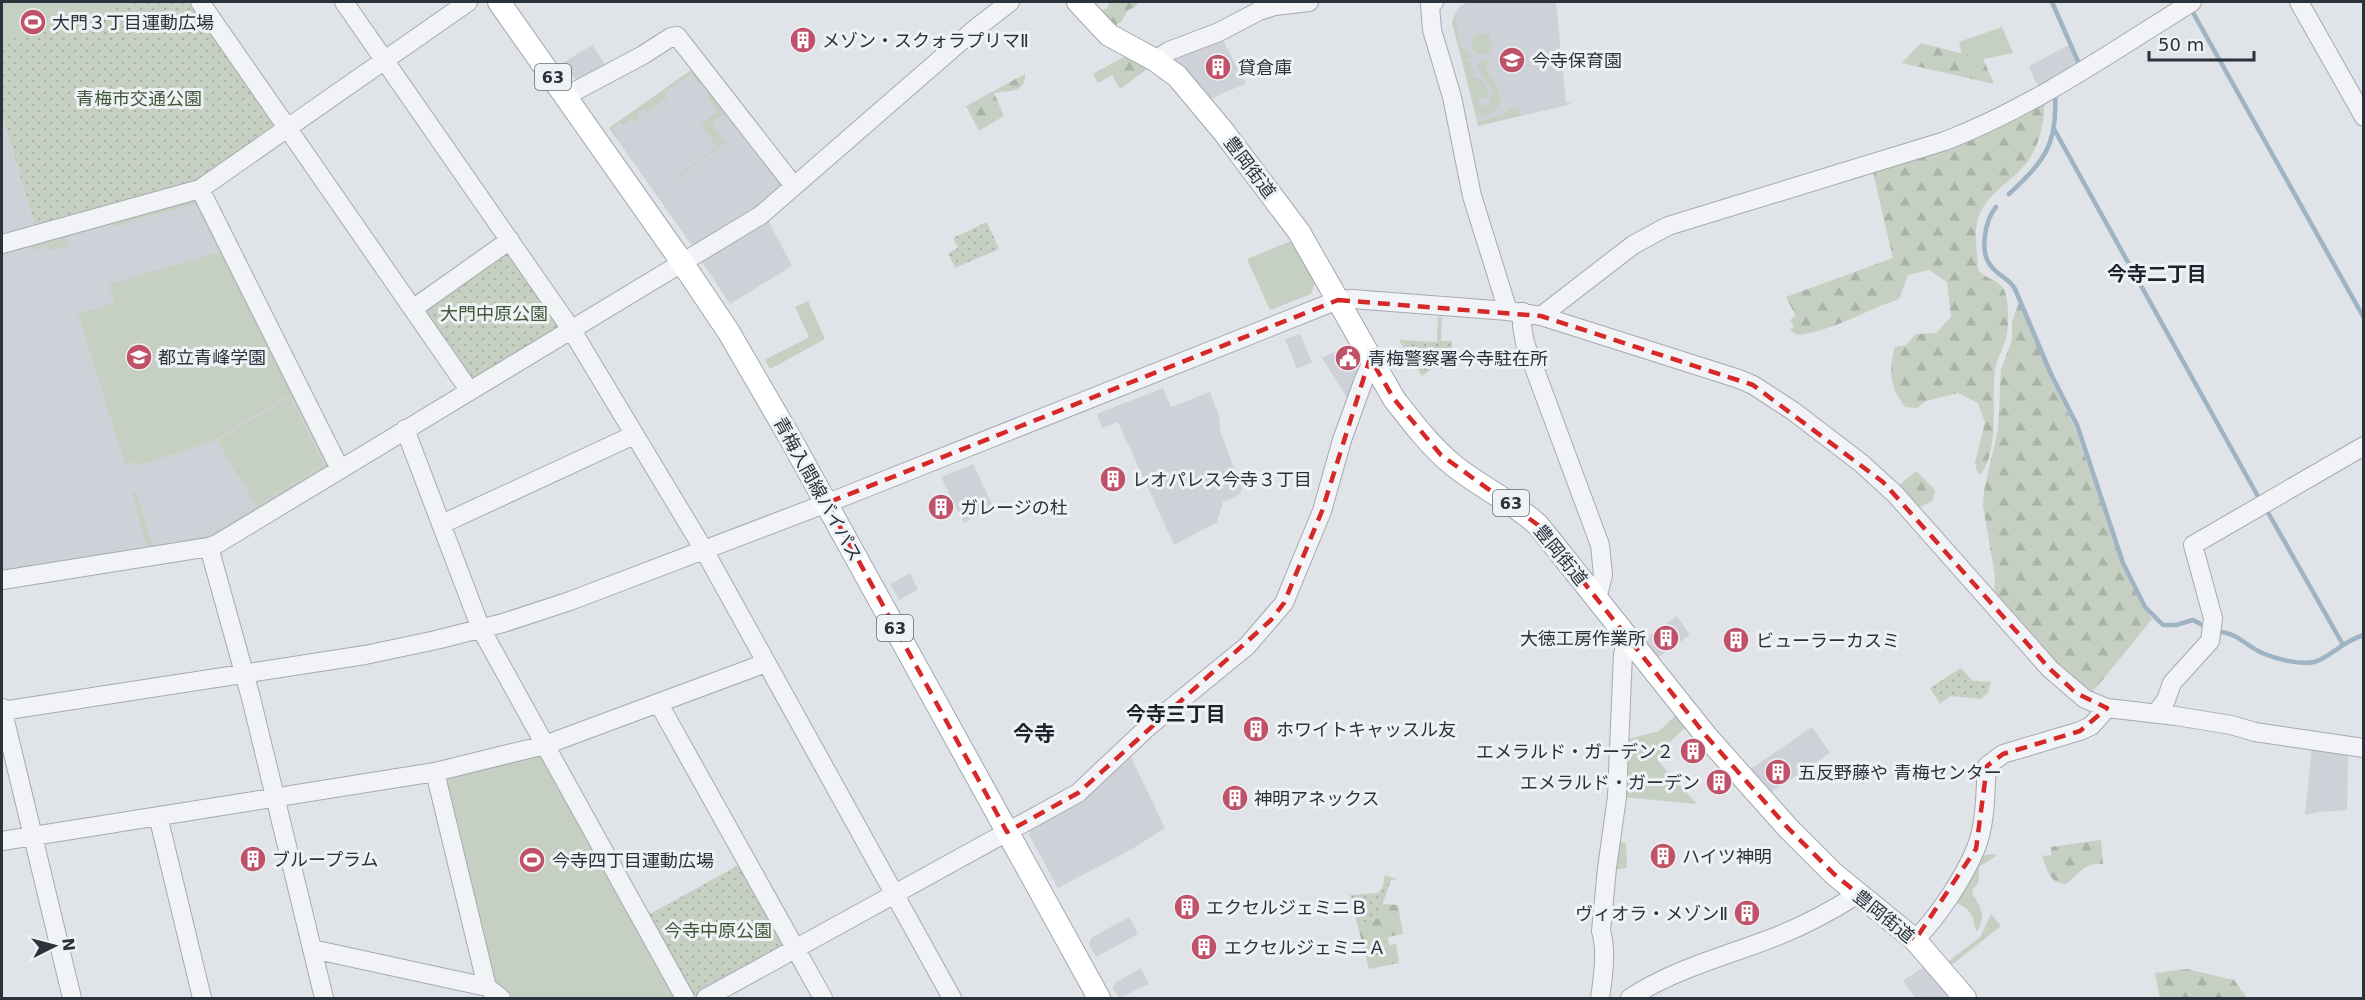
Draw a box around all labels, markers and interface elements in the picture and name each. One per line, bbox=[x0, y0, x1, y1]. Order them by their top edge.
sports icon: 大門３丁目運動広場 bbox=[18, 7, 48, 37]
place label: 大門３丁目運動広場 bbox=[52, 12, 214, 33]
scale bar bbox=[2149, 24, 2254, 62]
building icon: メゾン・スクォラプリマⅡ bbox=[788, 25, 818, 55]
place label: メゾン・スクォラプリマⅡ bbox=[822, 30, 1029, 51]
text: 50 m bbox=[2158, 34, 2204, 55]
school or university icon: 今寺保育園 bbox=[1497, 45, 1527, 75]
place label: 今寺保育園 bbox=[1532, 50, 1622, 71]
building icon: 貸倉庫 bbox=[1203, 52, 1233, 82]
place label: 貸倉庫 bbox=[1238, 57, 1292, 78]
road number: 63 bbox=[535, 64, 571, 90]
park label: 青梅市交通公園 bbox=[76, 88, 202, 109]
street label: 豊岡街道 bbox=[1220, 132, 1280, 202]
district label: 今寺二丁目 bbox=[2107, 262, 2207, 286]
park label: 大門中原公園 bbox=[440, 303, 548, 324]
school or university icon: 都立青峰学園 bbox=[124, 342, 154, 372]
public building icon: 青梅警察署今寺駐在所 bbox=[1333, 343, 1363, 373]
place label: 都立青峰学園 bbox=[158, 347, 266, 368]
place label: 青梅警察署今寺駐在所 bbox=[1368, 348, 1548, 369]
street label: 青梅入間線バイパス bbox=[770, 413, 866, 565]
building icon: レオパレス今寺３丁目 bbox=[1098, 464, 1128, 494]
place label: レオパレス今寺３丁目 bbox=[1132, 469, 1312, 490]
road number: 63 bbox=[1493, 490, 1529, 516]
building icon: ガレージの杜 bbox=[926, 492, 956, 522]
place label: ガレージの杜 bbox=[960, 497, 1068, 518]
street label: 豊岡街道 bbox=[1530, 520, 1592, 590]
road number: 63 bbox=[877, 615, 913, 641]
building icon: 大徳工房作業所 bbox=[1651, 623, 1681, 653]
building icon: ビューラーカスミ bbox=[1721, 625, 1751, 655]
place label: 大徳工房作業所 bbox=[1520, 628, 1646, 649]
place label: ビューラーカスミ bbox=[1756, 630, 1900, 651]
district label: 今寺三丁目 bbox=[1126, 702, 1226, 726]
building icon: ホワイトキャッスル友 bbox=[1241, 714, 1271, 744]
place label: ホワイトキャッスル友 bbox=[1276, 719, 1456, 740]
district label: 今寺 bbox=[1013, 722, 1055, 746]
building icon: エメラルド・ガーデン２ bbox=[1678, 736, 1708, 766]
place label: エメラルド・ガーデン２ bbox=[1476, 741, 1674, 762]
building icon: 五反野藤や 青梅センター bbox=[1763, 757, 1793, 787]
place label: 五反野藤や 青梅センター bbox=[1798, 762, 2002, 783]
building icon: エメラルド・ガーデン bbox=[1704, 767, 1734, 797]
place label: エメラルド・ガーデン bbox=[1520, 772, 1700, 793]
building icon: 神明アネックス bbox=[1220, 783, 1250, 813]
place label: 神明アネックス bbox=[1254, 788, 1379, 809]
building icon: ハイツ神明 bbox=[1648, 841, 1678, 871]
building icon: ブループラム bbox=[238, 844, 268, 874]
sports icon: 今寺四丁目運動広場 bbox=[517, 845, 547, 875]
place label: ハイツ神明 bbox=[1682, 846, 1772, 867]
place label: ブループラム bbox=[272, 849, 378, 870]
place label: 今寺四丁目運動広場 bbox=[552, 850, 714, 871]
street label: 豊岡街道 bbox=[1849, 885, 1919, 947]
building icon: エクセルジェミニＢ bbox=[1172, 892, 1202, 922]
place label: エクセルジェミニＢ bbox=[1206, 897, 1368, 918]
building icon: ヴィオラ・メゾンⅡ bbox=[1732, 898, 1762, 928]
place label: ヴィオラ・メゾンⅡ bbox=[1575, 903, 1728, 924]
north arrow bbox=[24, 916, 84, 976]
park label: 今寺中原公園 bbox=[664, 920, 772, 941]
building icon: エクセルジェミニＡ bbox=[1189, 932, 1219, 962]
text: N bbox=[58, 937, 79, 952]
place label: エクセルジェミニＡ bbox=[1224, 937, 1386, 958]

